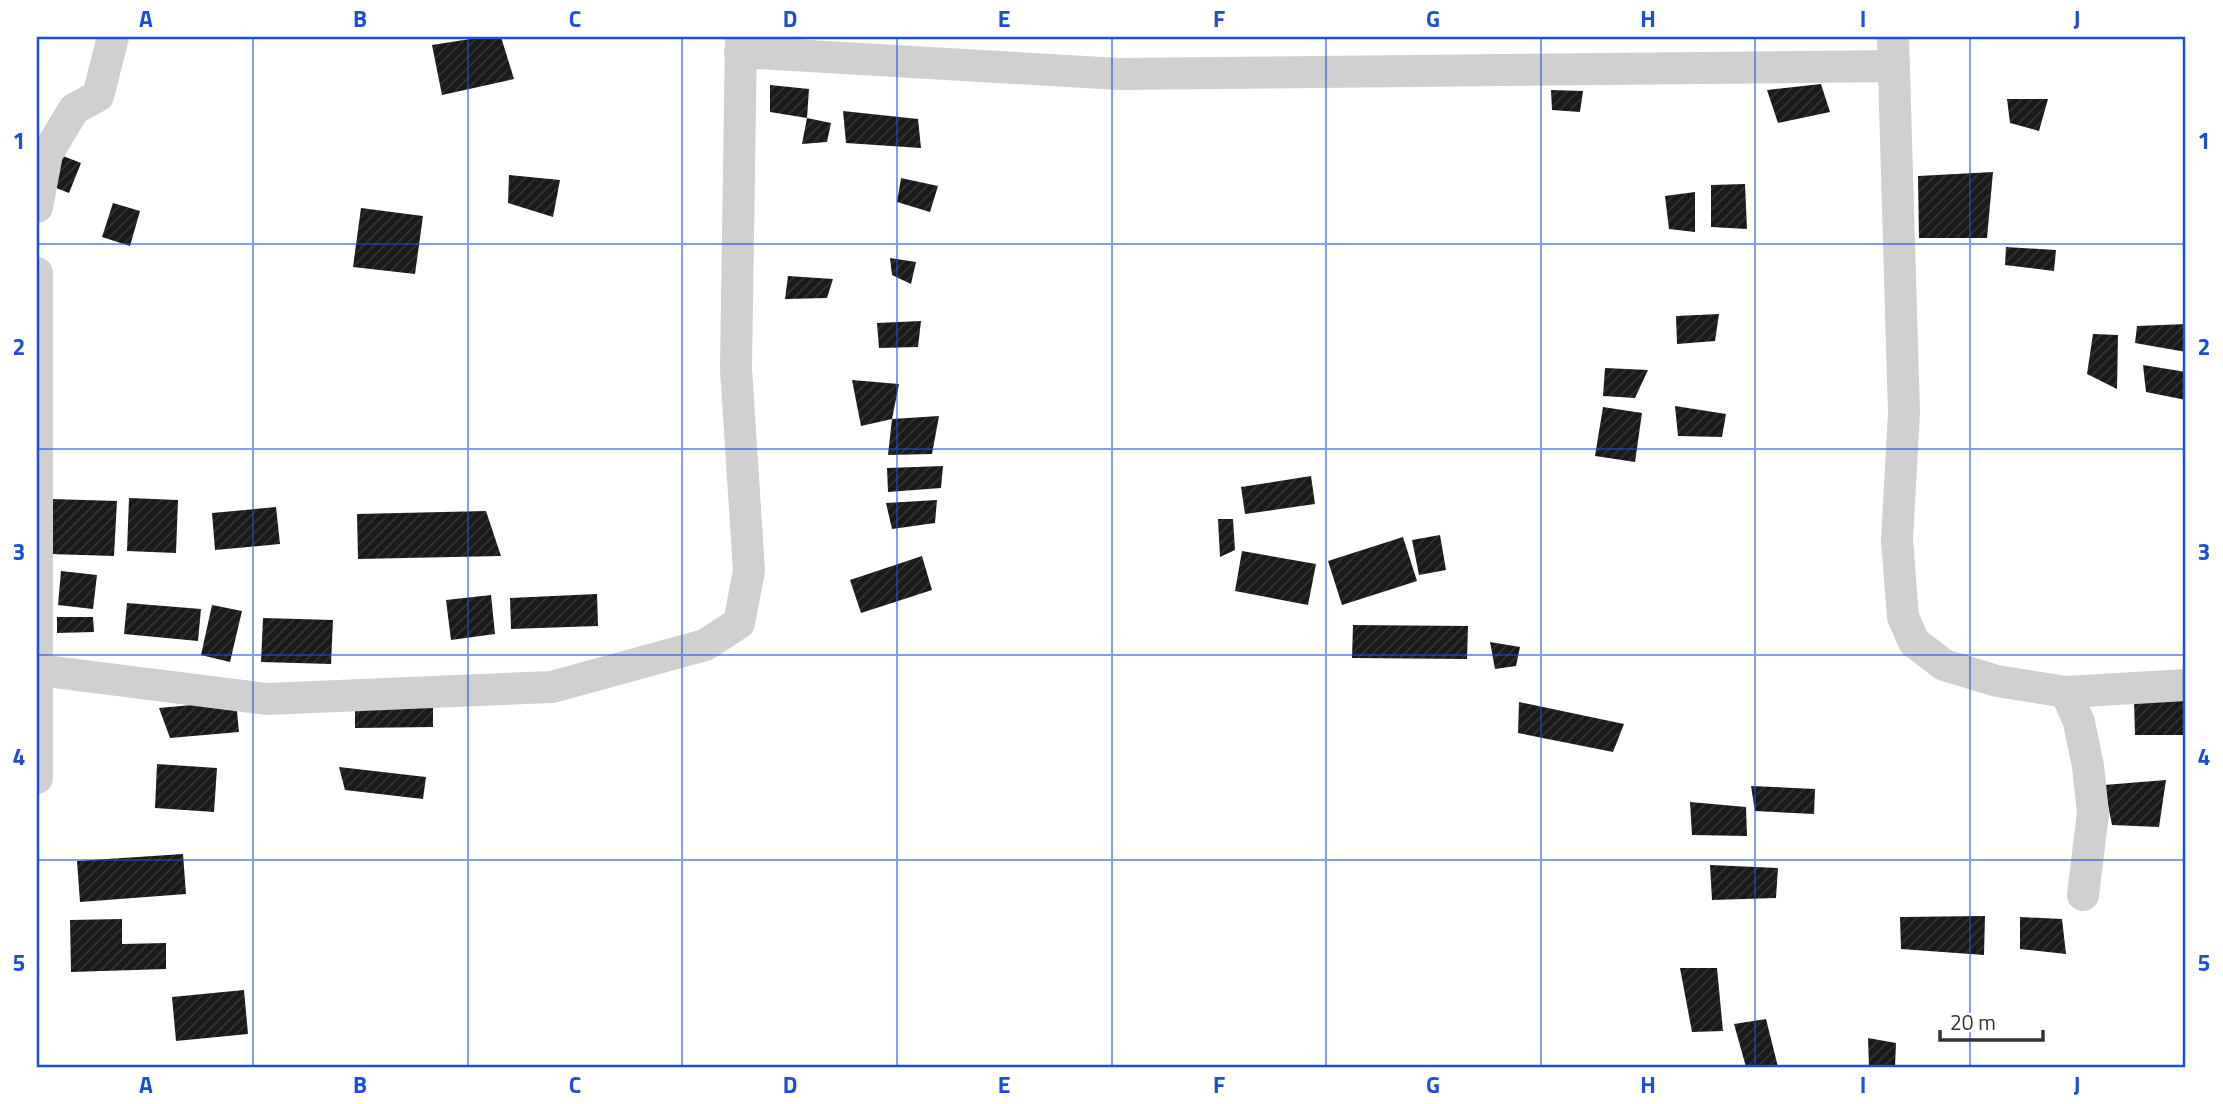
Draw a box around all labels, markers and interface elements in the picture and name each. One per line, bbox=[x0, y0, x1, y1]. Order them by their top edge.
text: A bbox=[139, 1, 153, 36]
text: B bbox=[353, 1, 367, 36]
text: C bbox=[569, 1, 581, 36]
text: D bbox=[783, 1, 797, 36]
text: E bbox=[998, 1, 1010, 36]
text: F bbox=[1213, 1, 1225, 36]
text: G bbox=[1426, 1, 1440, 36]
text: H bbox=[1640, 1, 1656, 36]
text: I bbox=[1860, 1, 1866, 36]
text: J bbox=[2074, 1, 2080, 36]
text: 1 bbox=[13, 123, 25, 158]
text: 1 bbox=[2198, 123, 2210, 158]
text: 2 bbox=[13, 329, 25, 364]
text: 2 bbox=[2198, 329, 2210, 364]
text: 3 bbox=[13, 534, 25, 569]
text: 3 bbox=[2198, 534, 2210, 569]
text: 4 bbox=[13, 739, 25, 774]
text: 4 bbox=[2198, 739, 2210, 774]
text: 5 bbox=[13, 945, 25, 980]
text: 5 bbox=[2198, 945, 2210, 980]
scale bar bbox=[1940, 999, 2043, 1043]
text: 20 m bbox=[1950, 1006, 1996, 1038]
text: A bbox=[139, 1067, 153, 1102]
text: B bbox=[353, 1067, 367, 1102]
text: C bbox=[569, 1067, 581, 1102]
text: D bbox=[783, 1067, 797, 1102]
text: E bbox=[998, 1067, 1010, 1102]
text: F bbox=[1213, 1067, 1225, 1102]
text: G bbox=[1426, 1067, 1440, 1102]
text: H bbox=[1640, 1067, 1656, 1102]
text: I bbox=[1860, 1067, 1866, 1102]
text: J bbox=[2074, 1067, 2080, 1102]

